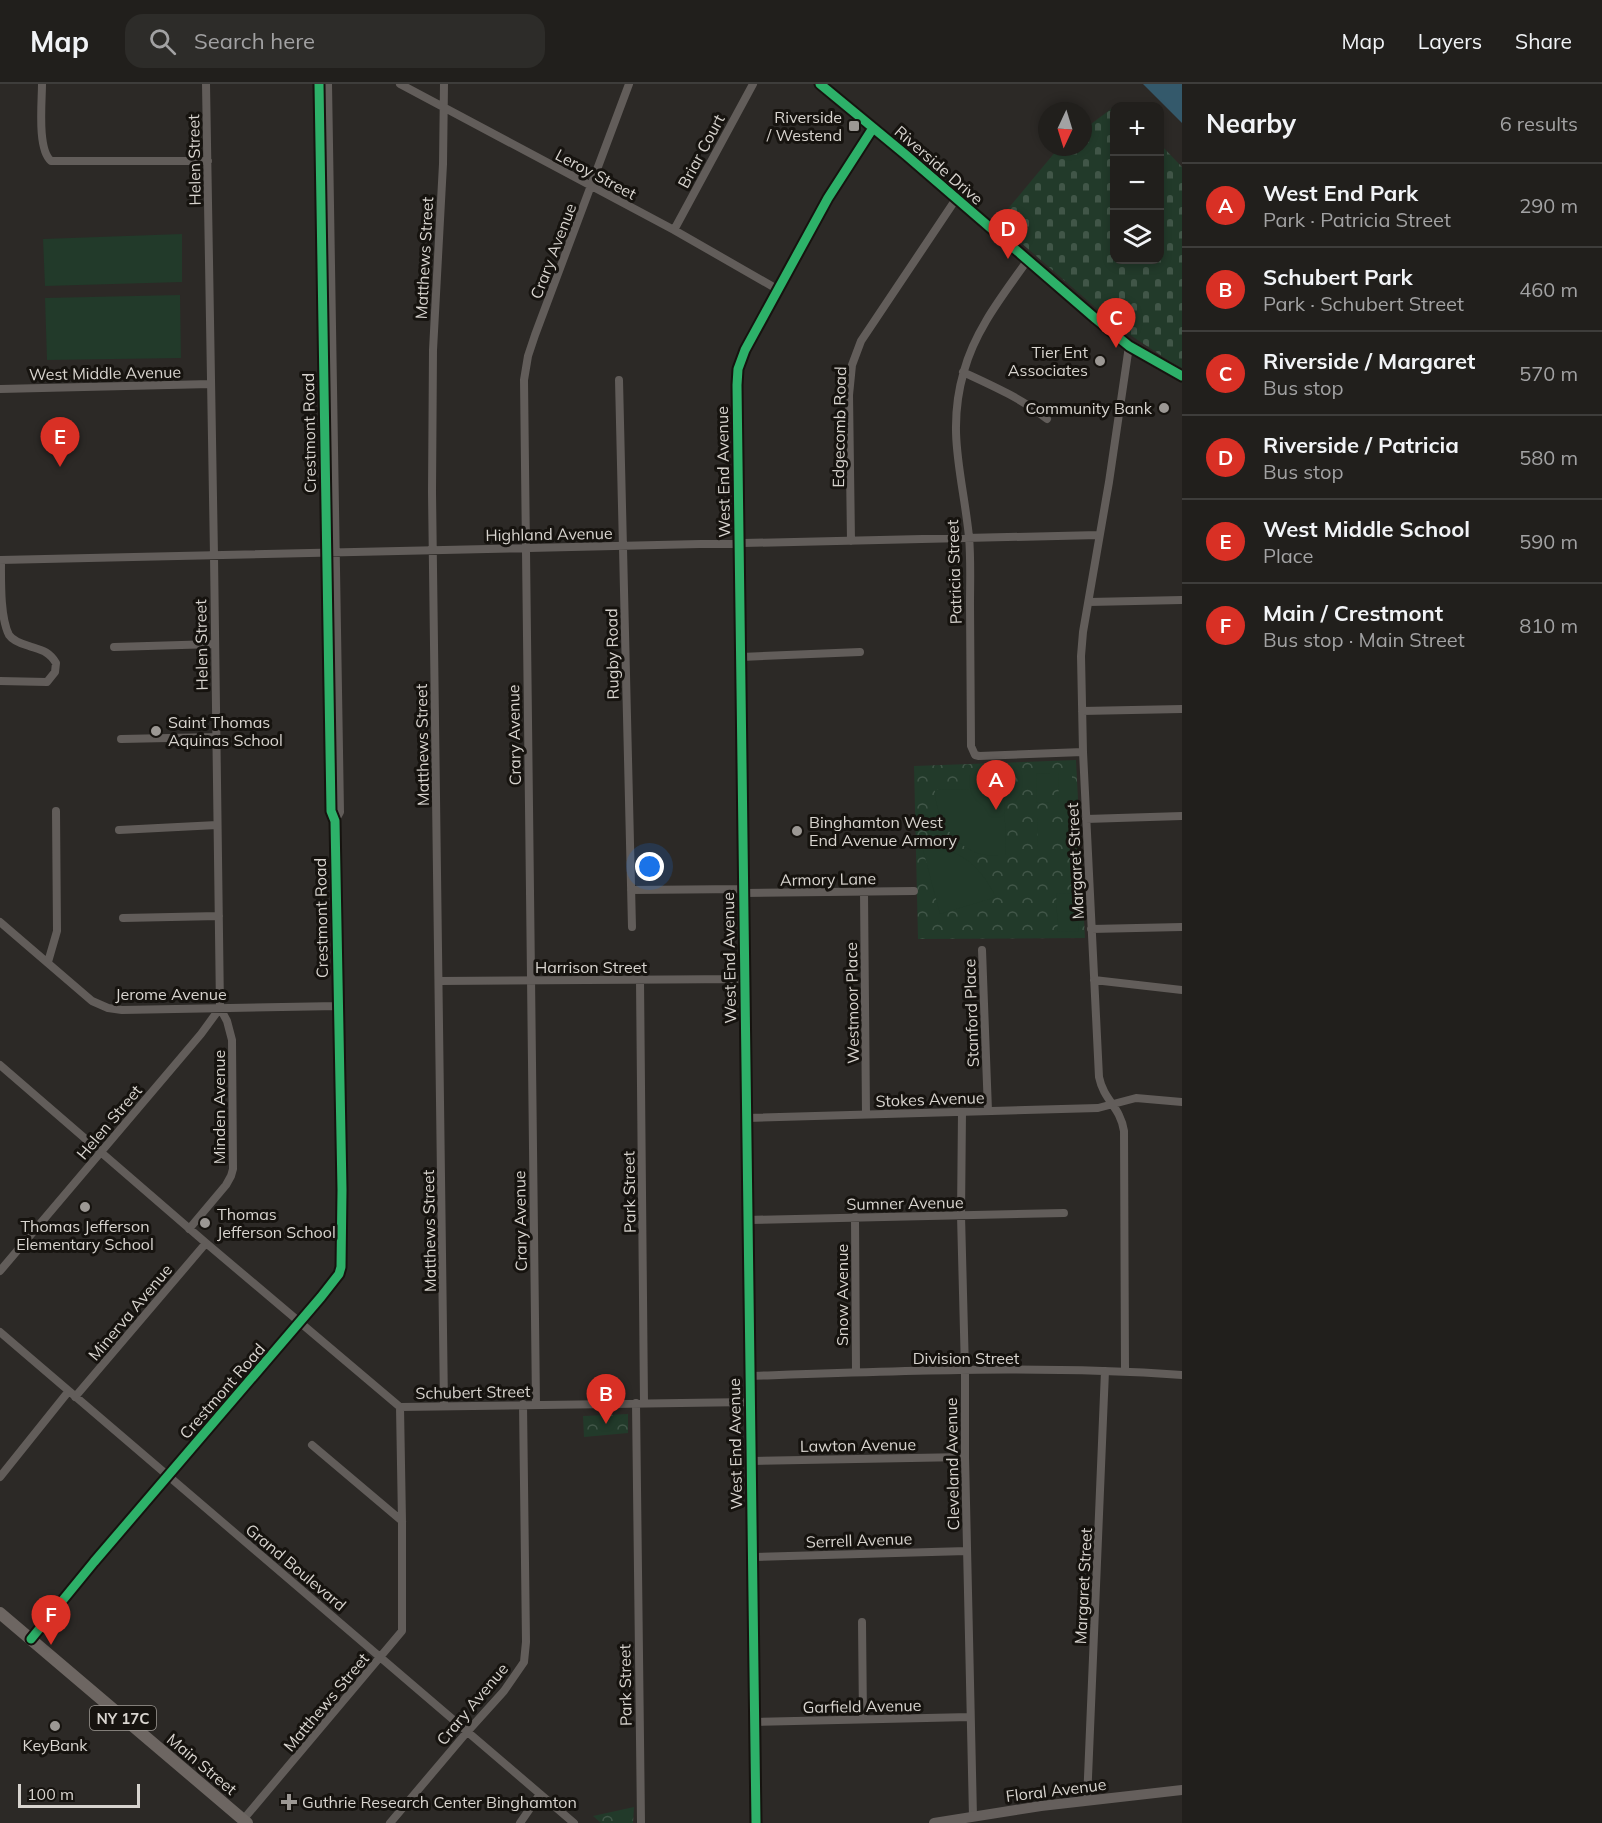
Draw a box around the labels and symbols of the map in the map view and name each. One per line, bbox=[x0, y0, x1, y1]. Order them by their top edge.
north arrow bbox=[1038, 102, 1092, 156]
place label: Riverside / Westend bbox=[766, 107, 842, 145]
street label: Briar Court bbox=[673, 110, 729, 191]
street label: Helen Street bbox=[183, 114, 205, 206]
marker: Riverside / Westend bbox=[847, 119, 861, 133]
street label: Riverside Drive bbox=[891, 121, 987, 209]
street label: Leroy Street bbox=[552, 144, 640, 204]
street label: Matthews Street bbox=[411, 196, 437, 320]
street label: Crary Avenue bbox=[526, 200, 580, 302]
pin: D bbox=[988, 210, 1028, 259]
pin: C bbox=[1096, 298, 1136, 348]
place label: Tier Ent Associates bbox=[1008, 342, 1088, 380]
marker: Tier Ent Associates bbox=[1093, 354, 1107, 368]
street label: West Middle Avenue bbox=[29, 362, 181, 384]
street label: Edgecomb Road bbox=[828, 366, 850, 488]
street label: Crestmont Road bbox=[298, 373, 320, 493]
place label: Community Bank bbox=[1025, 398, 1153, 418]
marker: Community Bank bbox=[1157, 401, 1171, 415]
street label: West End Avenue bbox=[712, 406, 734, 538]
pin: E bbox=[40, 418, 80, 467]
street label: Patricia Street bbox=[942, 519, 966, 625]
street label: Highland Avenue bbox=[485, 523, 613, 545]
street label: Helen Street bbox=[190, 599, 212, 691]
street label: Rugby Road bbox=[601, 608, 623, 700]
street label: Matthews Street bbox=[411, 683, 433, 806]
street label: Crary Avenue bbox=[503, 684, 525, 786]
place label: Saint Thomas Aquinas School bbox=[168, 712, 283, 750]
marker: Saint Thomas Aquinas School bbox=[149, 724, 163, 738]
pin: A bbox=[976, 760, 1016, 810]
street label: Margaret Street bbox=[1062, 802, 1088, 920]
place label: Binghamton West End Avenue Armory bbox=[809, 812, 958, 850]
marker: Binghamton West End Avenue Armory bbox=[790, 824, 804, 838]
your location bbox=[635, 852, 664, 881]
street label: Crestmont Road bbox=[310, 858, 332, 978]
street label: Armory Lane bbox=[780, 868, 876, 890]
street label: West End Avenue bbox=[718, 892, 740, 1024]
street label: Westmoor Place bbox=[841, 942, 863, 1064]
street label: Harrison Street bbox=[535, 957, 647, 977]
street label: Stanford Place bbox=[959, 958, 983, 1068]
street label: Jerome Avenue bbox=[115, 984, 227, 1004]
street label: Minden Avenue bbox=[209, 1050, 229, 1164]
street label: Helen Street bbox=[72, 1080, 146, 1163]
street label: Stokes Avenue bbox=[875, 1087, 985, 1111]
street label: Park Street bbox=[618, 1150, 640, 1233]
street label: Matthews Street bbox=[418, 1169, 440, 1292]
street label: Crary Avenue bbox=[509, 1170, 531, 1272]
street label: Sumner Avenue bbox=[846, 1192, 964, 1214]
marker: Thomas Jefferson Elementary School bbox=[78, 1200, 92, 1214]
place label: Thomas Jefferson School bbox=[217, 1204, 336, 1242]
place label: Thomas Jefferson Elementary School bbox=[16, 1216, 154, 1254]
marker: Thomas Jefferson School bbox=[198, 1216, 212, 1230]
street label: Snow Avenue bbox=[832, 1244, 852, 1346]
street label: Minerva Avenue bbox=[84, 1260, 176, 1364]
street label: Crestmont Road bbox=[175, 1339, 269, 1443]
street label: Division Street bbox=[913, 1348, 1020, 1368]
pin: B bbox=[586, 1374, 626, 1424]
street label: West End Avenue bbox=[724, 1378, 746, 1510]
street label: Schubert Street bbox=[415, 1381, 531, 1403]
street label: Cleveland Avenue bbox=[941, 1397, 963, 1531]
street label: Lawton Avenue bbox=[800, 1434, 916, 1456]
street label: Grand Boulevard bbox=[242, 1519, 350, 1615]
street label: Margaret Street bbox=[1070, 1527, 1096, 1645]
street label: Serrell Avenue bbox=[805, 1528, 913, 1552]
pin: F bbox=[32, 1596, 70, 1645]
street label: Park Street bbox=[614, 1643, 636, 1726]
street label: Matthews Street bbox=[279, 1648, 373, 1755]
street label: Crary Avenue bbox=[432, 1659, 512, 1749]
street label: Garfield Avenue bbox=[802, 1695, 922, 1717]
road number: NY 17C bbox=[90, 1706, 156, 1730]
marker: KeyBank bbox=[48, 1719, 62, 1733]
street label: Main Street bbox=[163, 1729, 241, 1799]
place label: KeyBank bbox=[22, 1735, 88, 1755]
street label: Floral Avenue bbox=[1005, 1774, 1107, 1806]
scale bar bbox=[18, 1781, 140, 1808]
place label: Guthrie Research Center Binghamton bbox=[302, 1792, 577, 1812]
marker: Guthrie Research Center Binghamton bbox=[280, 1793, 298, 1811]

